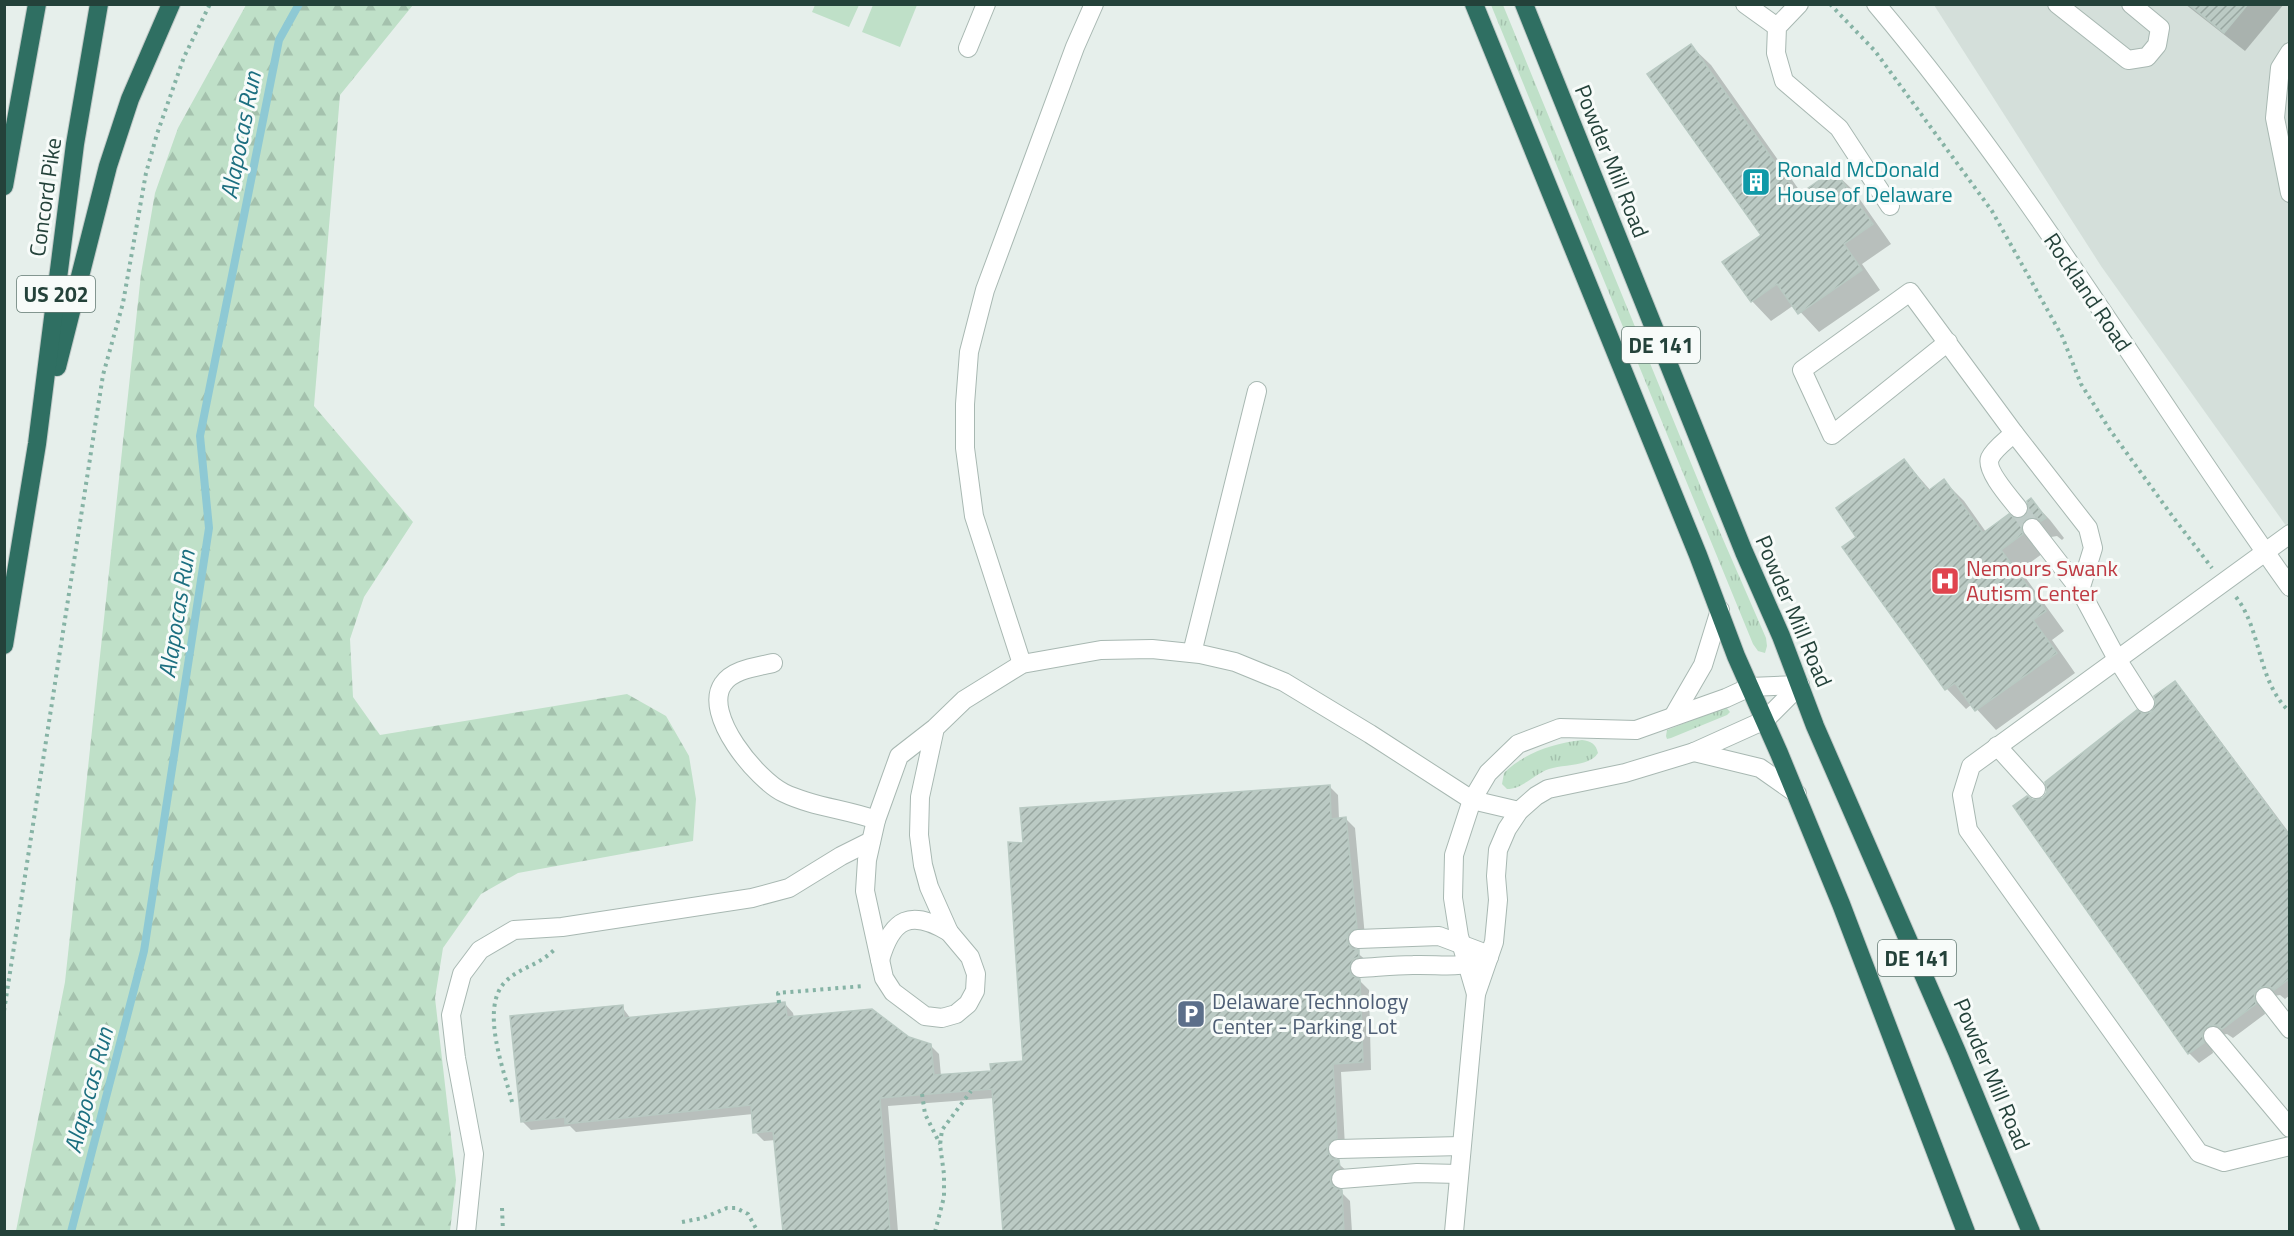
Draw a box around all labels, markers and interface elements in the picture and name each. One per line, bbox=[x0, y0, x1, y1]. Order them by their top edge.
water label: Alapocas Run bbox=[210, 67, 270, 202]
street label: Powder Mill Road bbox=[1566, 79, 1658, 243]
street label: Concord Pike bbox=[20, 136, 70, 258]
place label: Ronald McDonald House of Delaware bbox=[1777, 152, 1953, 211]
building icon: Ronald McDonald House of Delaware bbox=[1740, 166, 1772, 198]
street label: Rockland Road bbox=[2036, 226, 2140, 358]
road number: US 202 bbox=[17, 276, 95, 312]
road number: DE 141 bbox=[1622, 327, 1700, 363]
street label: Powder Mill Road bbox=[1747, 530, 1841, 692]
water label: Alapocas Run bbox=[148, 547, 204, 680]
place label: Nemours Swank Autism Center bbox=[1966, 551, 2118, 610]
hospital icon: Nemours Swank Autism Center bbox=[1929, 565, 1961, 597]
road number: DE 141 bbox=[1878, 940, 1956, 976]
place label: Delaware Technology Center - Parking Lot bbox=[1212, 984, 1409, 1043]
street label: Powder Mill Road bbox=[1945, 993, 2039, 1155]
parking icon: Delaware Technology Center - Parking Lot bbox=[1175, 998, 1207, 1030]
water label: Alapocas Run bbox=[54, 1022, 122, 1157]

